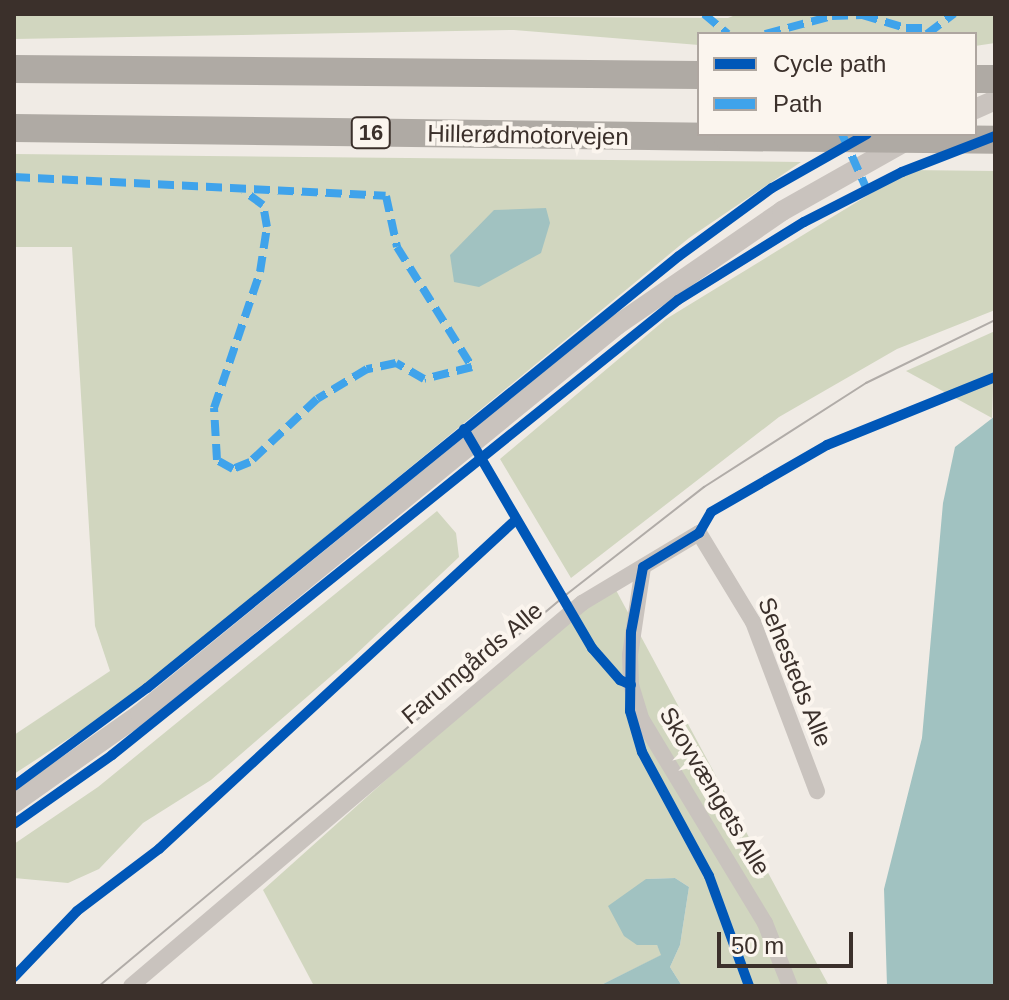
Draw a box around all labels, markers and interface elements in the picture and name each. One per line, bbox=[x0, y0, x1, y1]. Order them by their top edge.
legend bbox=[697, 32, 977, 136]
text: Cycle path bbox=[773, 50, 886, 77]
text: Path bbox=[773, 90, 822, 117]
road number: 16 bbox=[349, 115, 393, 151]
street label: Hillerødmotorvejen bbox=[427, 119, 629, 151]
street label: Sehesteds Alle bbox=[752, 592, 838, 752]
street label: Farumgårds Alle bbox=[395, 595, 549, 731]
street label: Skovvængets Alle bbox=[653, 701, 777, 881]
scale bar bbox=[721, 916, 857, 966]
text: 50 m bbox=[731, 932, 784, 959]

